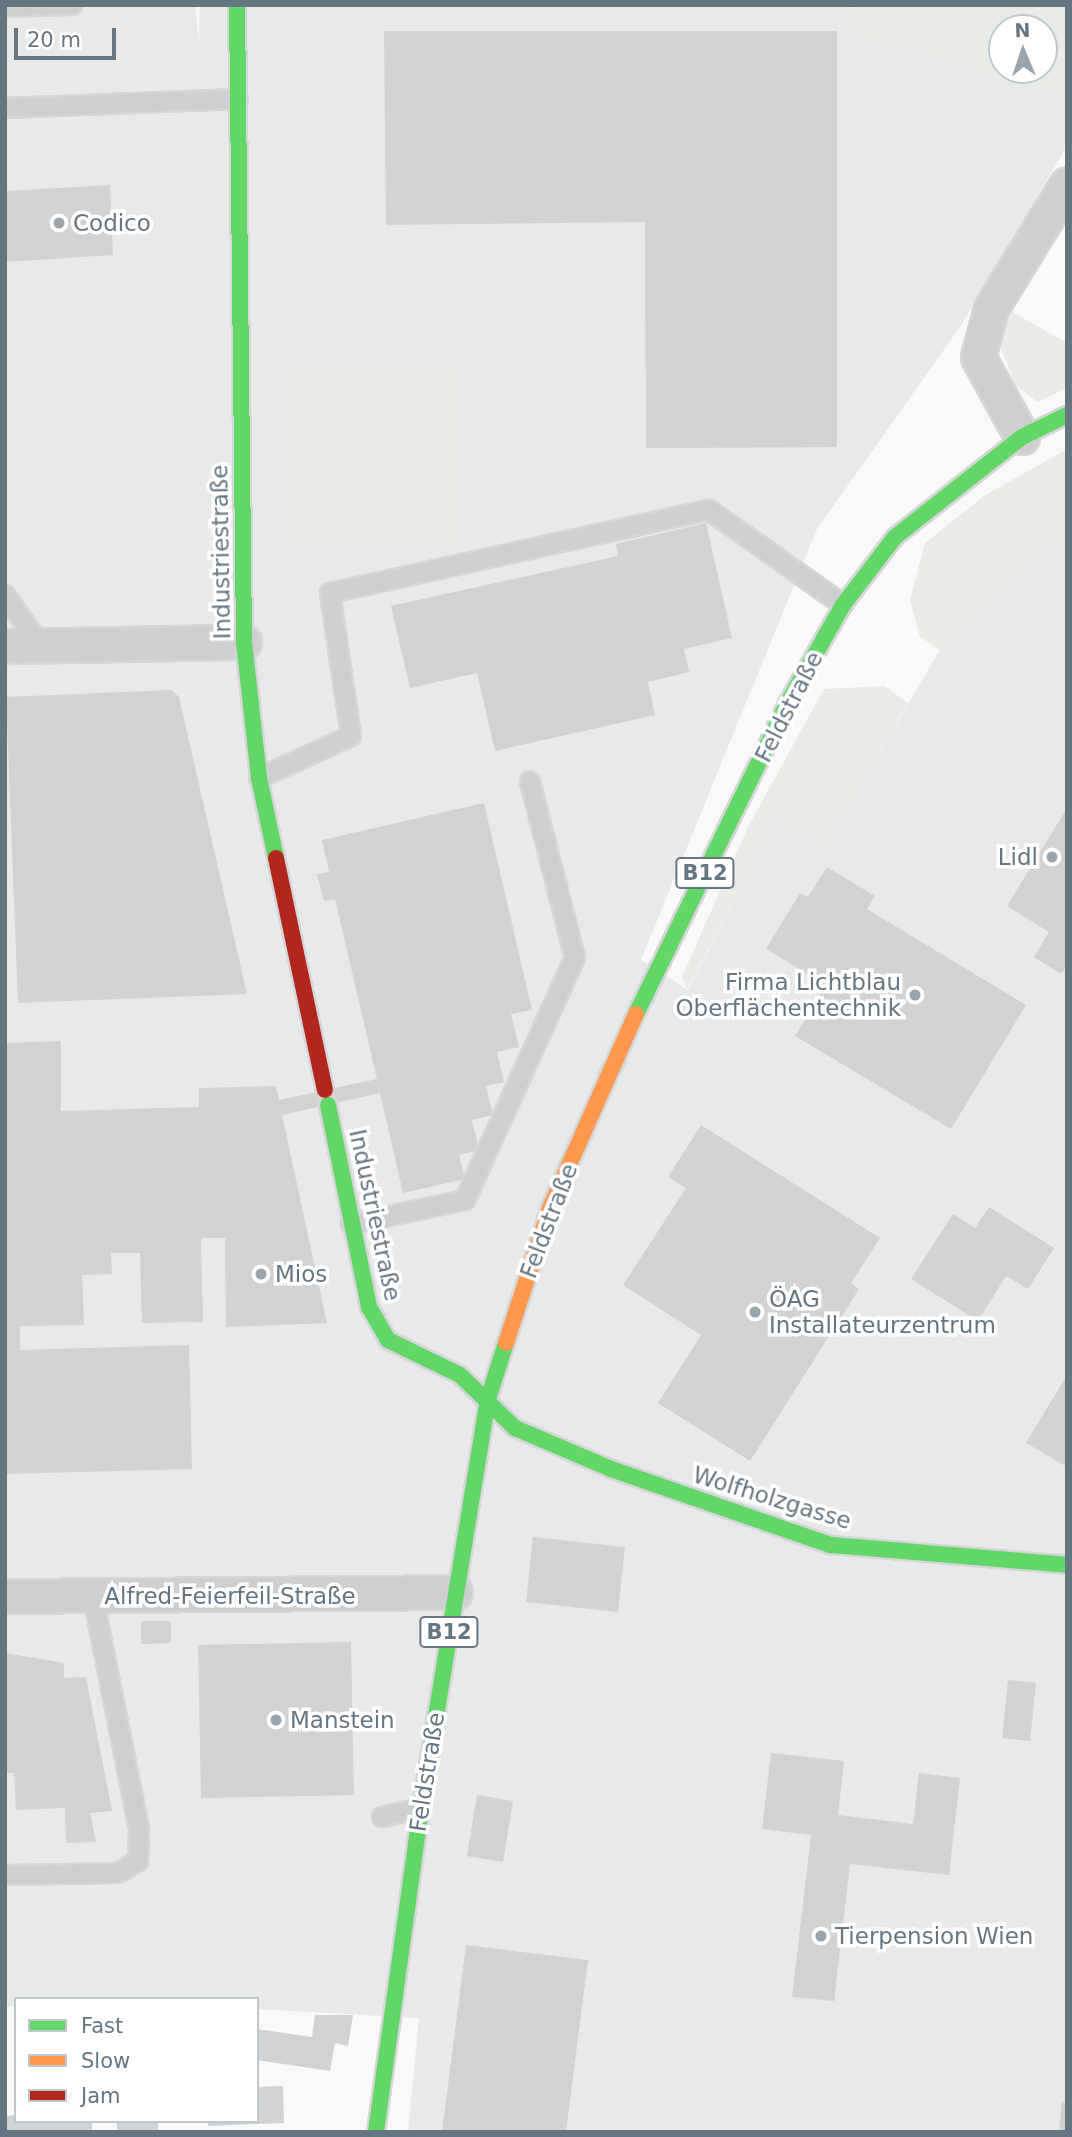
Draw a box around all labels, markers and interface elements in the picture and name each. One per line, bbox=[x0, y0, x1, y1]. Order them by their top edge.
scale bar bbox=[18, 14, 119, 58]
north arrow bbox=[988, 14, 1058, 84]
text: N bbox=[1014, 19, 1031, 41]
text: 20 m bbox=[27, 28, 81, 52]
place label: Codico bbox=[73, 209, 151, 237]
marker: Codico bbox=[51, 215, 67, 231]
street label: Industriestraße bbox=[206, 464, 236, 640]
street label: Feldstraße bbox=[749, 647, 829, 767]
place label: Lidl bbox=[998, 843, 1038, 871]
marker: Lidl bbox=[1044, 849, 1060, 865]
road number: B12 bbox=[675, 856, 735, 890]
place label: Firma Lichtblau Oberflächentechnik bbox=[675, 968, 901, 1022]
marker: Firma Lichtblau Oberflächentechnik bbox=[907, 987, 923, 1003]
street label: Industriestraße bbox=[343, 1127, 407, 1303]
street label: Feldstraße bbox=[515, 1160, 583, 1282]
place label: Mios bbox=[275, 1260, 327, 1288]
marker: Mios bbox=[253, 1266, 269, 1282]
place label: ÖAG Installateurzentrum bbox=[769, 1285, 996, 1339]
marker: ÖAG Installateurzentrum bbox=[747, 1304, 763, 1320]
street label: Wolfholzgasse bbox=[690, 1461, 854, 1535]
street label: Alfred-Feierfeil-Straße bbox=[104, 1582, 356, 1610]
road number: B12 bbox=[419, 1614, 479, 1650]
place label: Manstein bbox=[290, 1706, 395, 1734]
street label: Feldstraße bbox=[404, 1710, 450, 1834]
marker: Manstein bbox=[268, 1712, 284, 1728]
place label: Tierpension Wien bbox=[835, 1922, 1033, 1950]
marker: Tierpension Wien bbox=[813, 1928, 829, 1944]
legend bbox=[14, 1997, 259, 2123]
text: Fast bbox=[81, 2014, 123, 2038]
text: Slow bbox=[81, 2049, 130, 2073]
text: Jam bbox=[81, 2084, 121, 2108]

